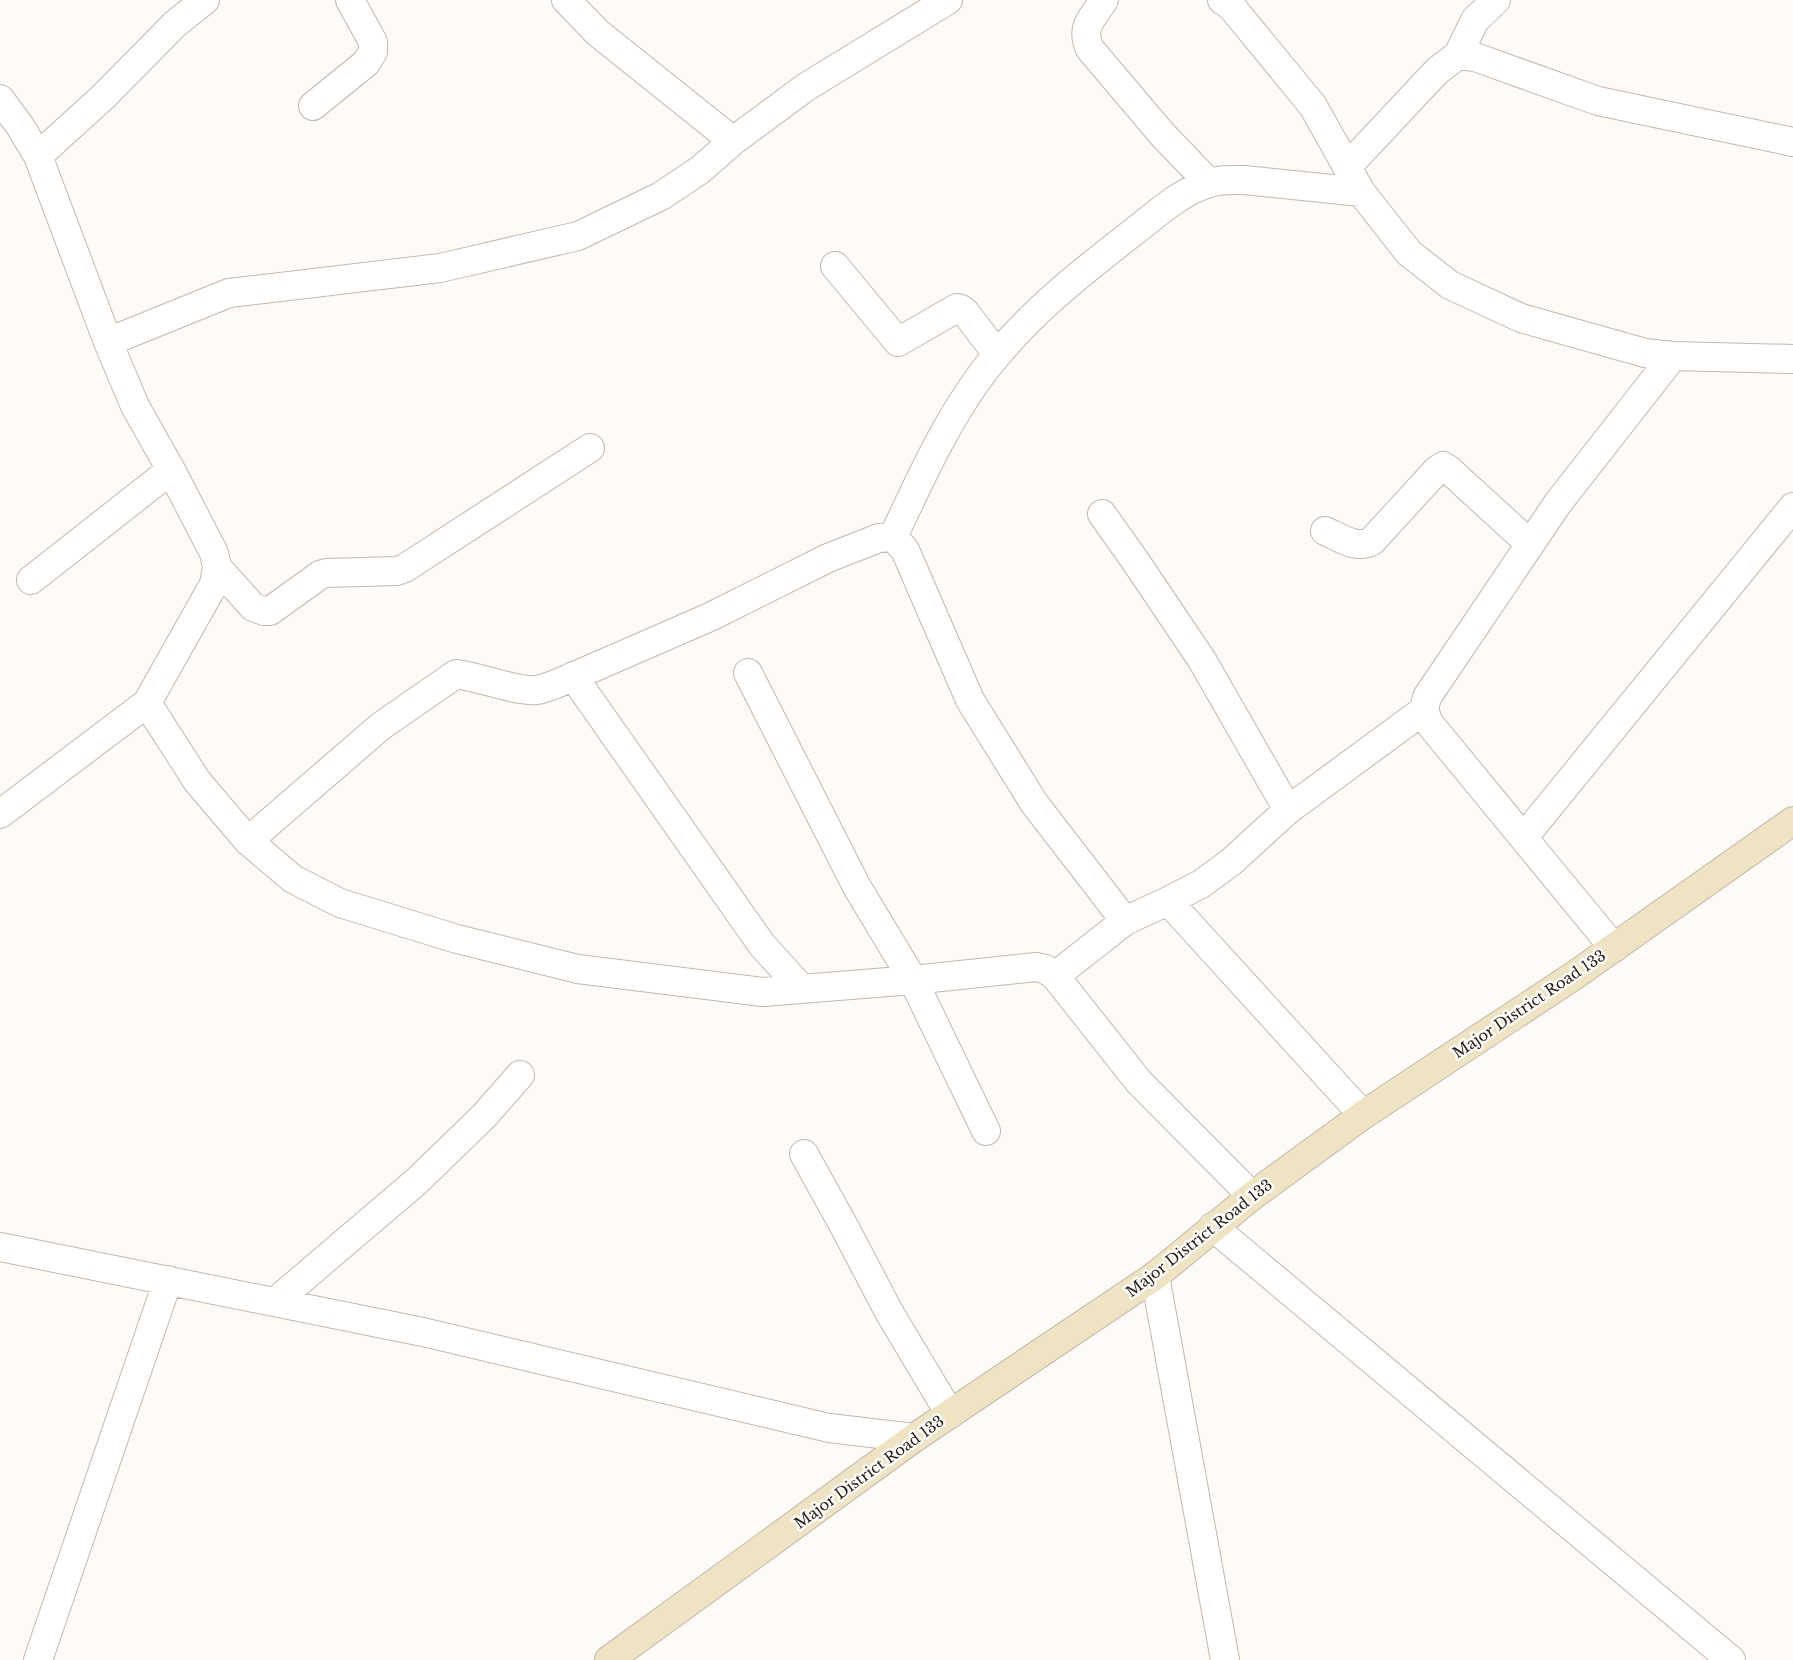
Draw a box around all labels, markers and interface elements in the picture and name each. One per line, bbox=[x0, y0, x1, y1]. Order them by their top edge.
street label: Major District Road 133 bbox=[1449, 946, 1609, 1062]
street label: Major District Road 133 bbox=[1122, 1175, 1276, 1301]
street label: Major District Road 133 bbox=[790, 1411, 948, 1533]

